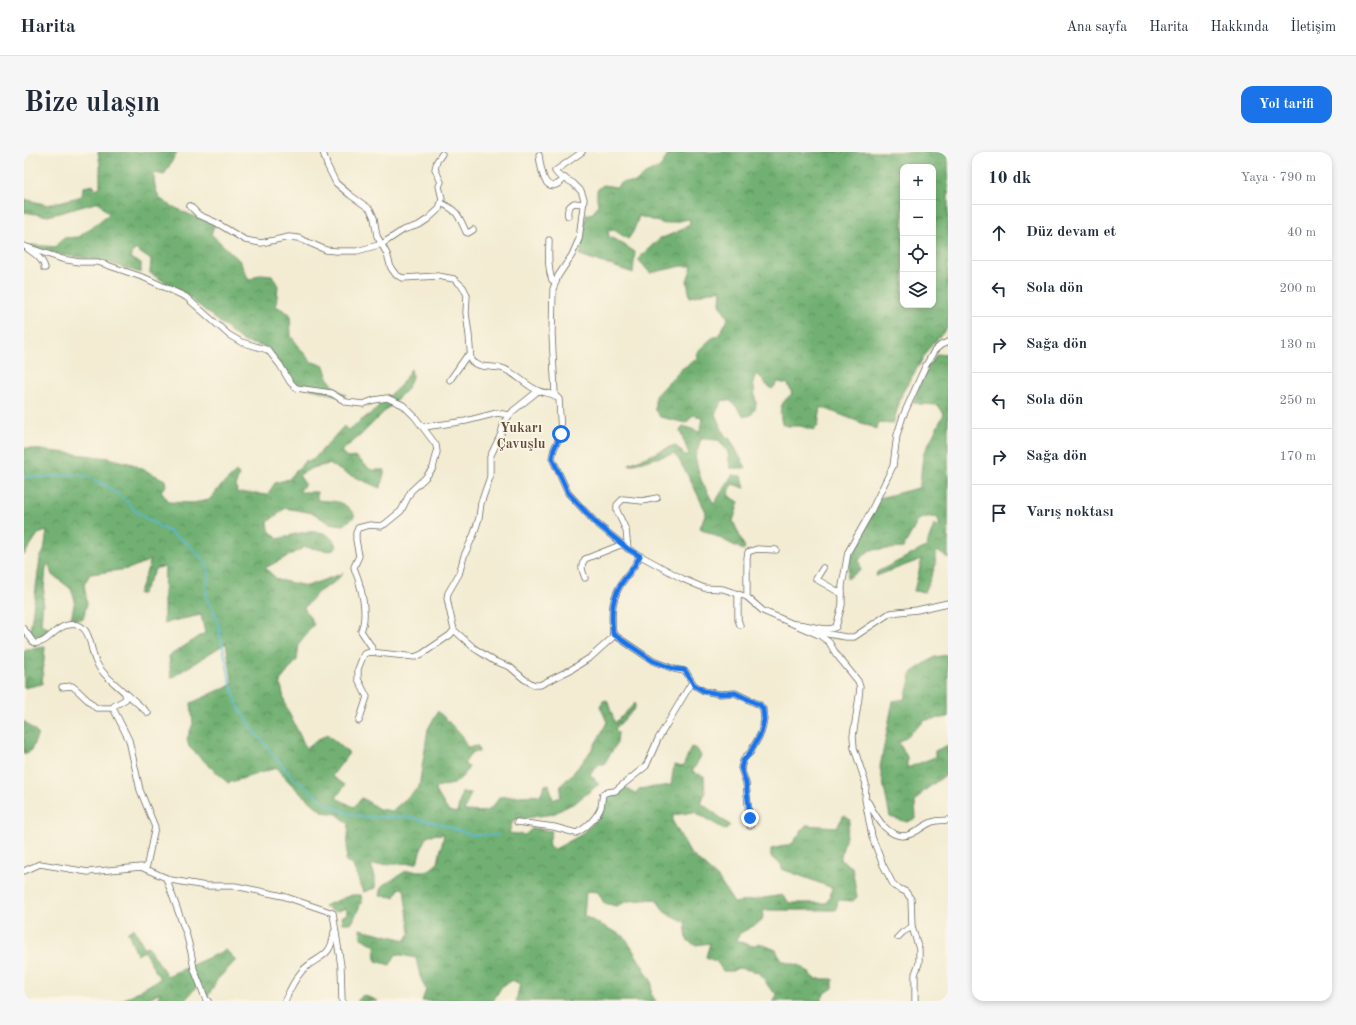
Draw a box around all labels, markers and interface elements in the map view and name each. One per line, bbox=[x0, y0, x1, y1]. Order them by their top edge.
text: Harita bbox=[20, 18, 76, 37]
text: Ana sayfa bbox=[1066, 20, 1127, 34]
text: Harita bbox=[1149, 20, 1189, 34]
text: Hakkında bbox=[1211, 20, 1269, 34]
text: İletişim bbox=[1291, 20, 1336, 34]
button: Yol tarifi bbox=[1241, 86, 1332, 123]
text: Bize ulaşın bbox=[24, 90, 160, 118]
map controls bbox=[900, 164, 936, 308]
button: + bbox=[900, 164, 936, 200]
text: 10 dk bbox=[988, 170, 1031, 187]
text: Yaya · 790 m bbox=[1241, 171, 1316, 184]
button: − bbox=[900, 200, 936, 236]
icon: ahead bbox=[988, 222, 1010, 244]
text: Düz devam et bbox=[1026, 225, 1116, 240]
text: 40 m bbox=[1287, 226, 1316, 239]
button: locate bbox=[900, 236, 936, 272]
button: layers bbox=[900, 272, 936, 308]
icon: left bbox=[988, 278, 1010, 300]
text: Sola dön bbox=[1026, 281, 1083, 296]
text: 200 m bbox=[1279, 282, 1316, 295]
icon: right bbox=[988, 334, 1010, 356]
text: Sağa dön bbox=[1026, 337, 1087, 352]
text: 130 m bbox=[1279, 338, 1316, 351]
icon: left bbox=[988, 390, 1010, 412]
text: Sola dön bbox=[1026, 393, 1083, 408]
text: 250 m bbox=[1279, 394, 1316, 407]
district label: Yukarı Çavuşlu bbox=[497, 421, 546, 451]
route start bbox=[552, 425, 570, 443]
icon: right bbox=[988, 446, 1010, 468]
text: Sağa dön bbox=[1026, 449, 1087, 464]
text: 170 m bbox=[1279, 450, 1316, 463]
icon: arrive bbox=[988, 502, 1010, 524]
text: Varış noktası bbox=[1026, 505, 1114, 520]
route end bbox=[741, 809, 759, 827]

